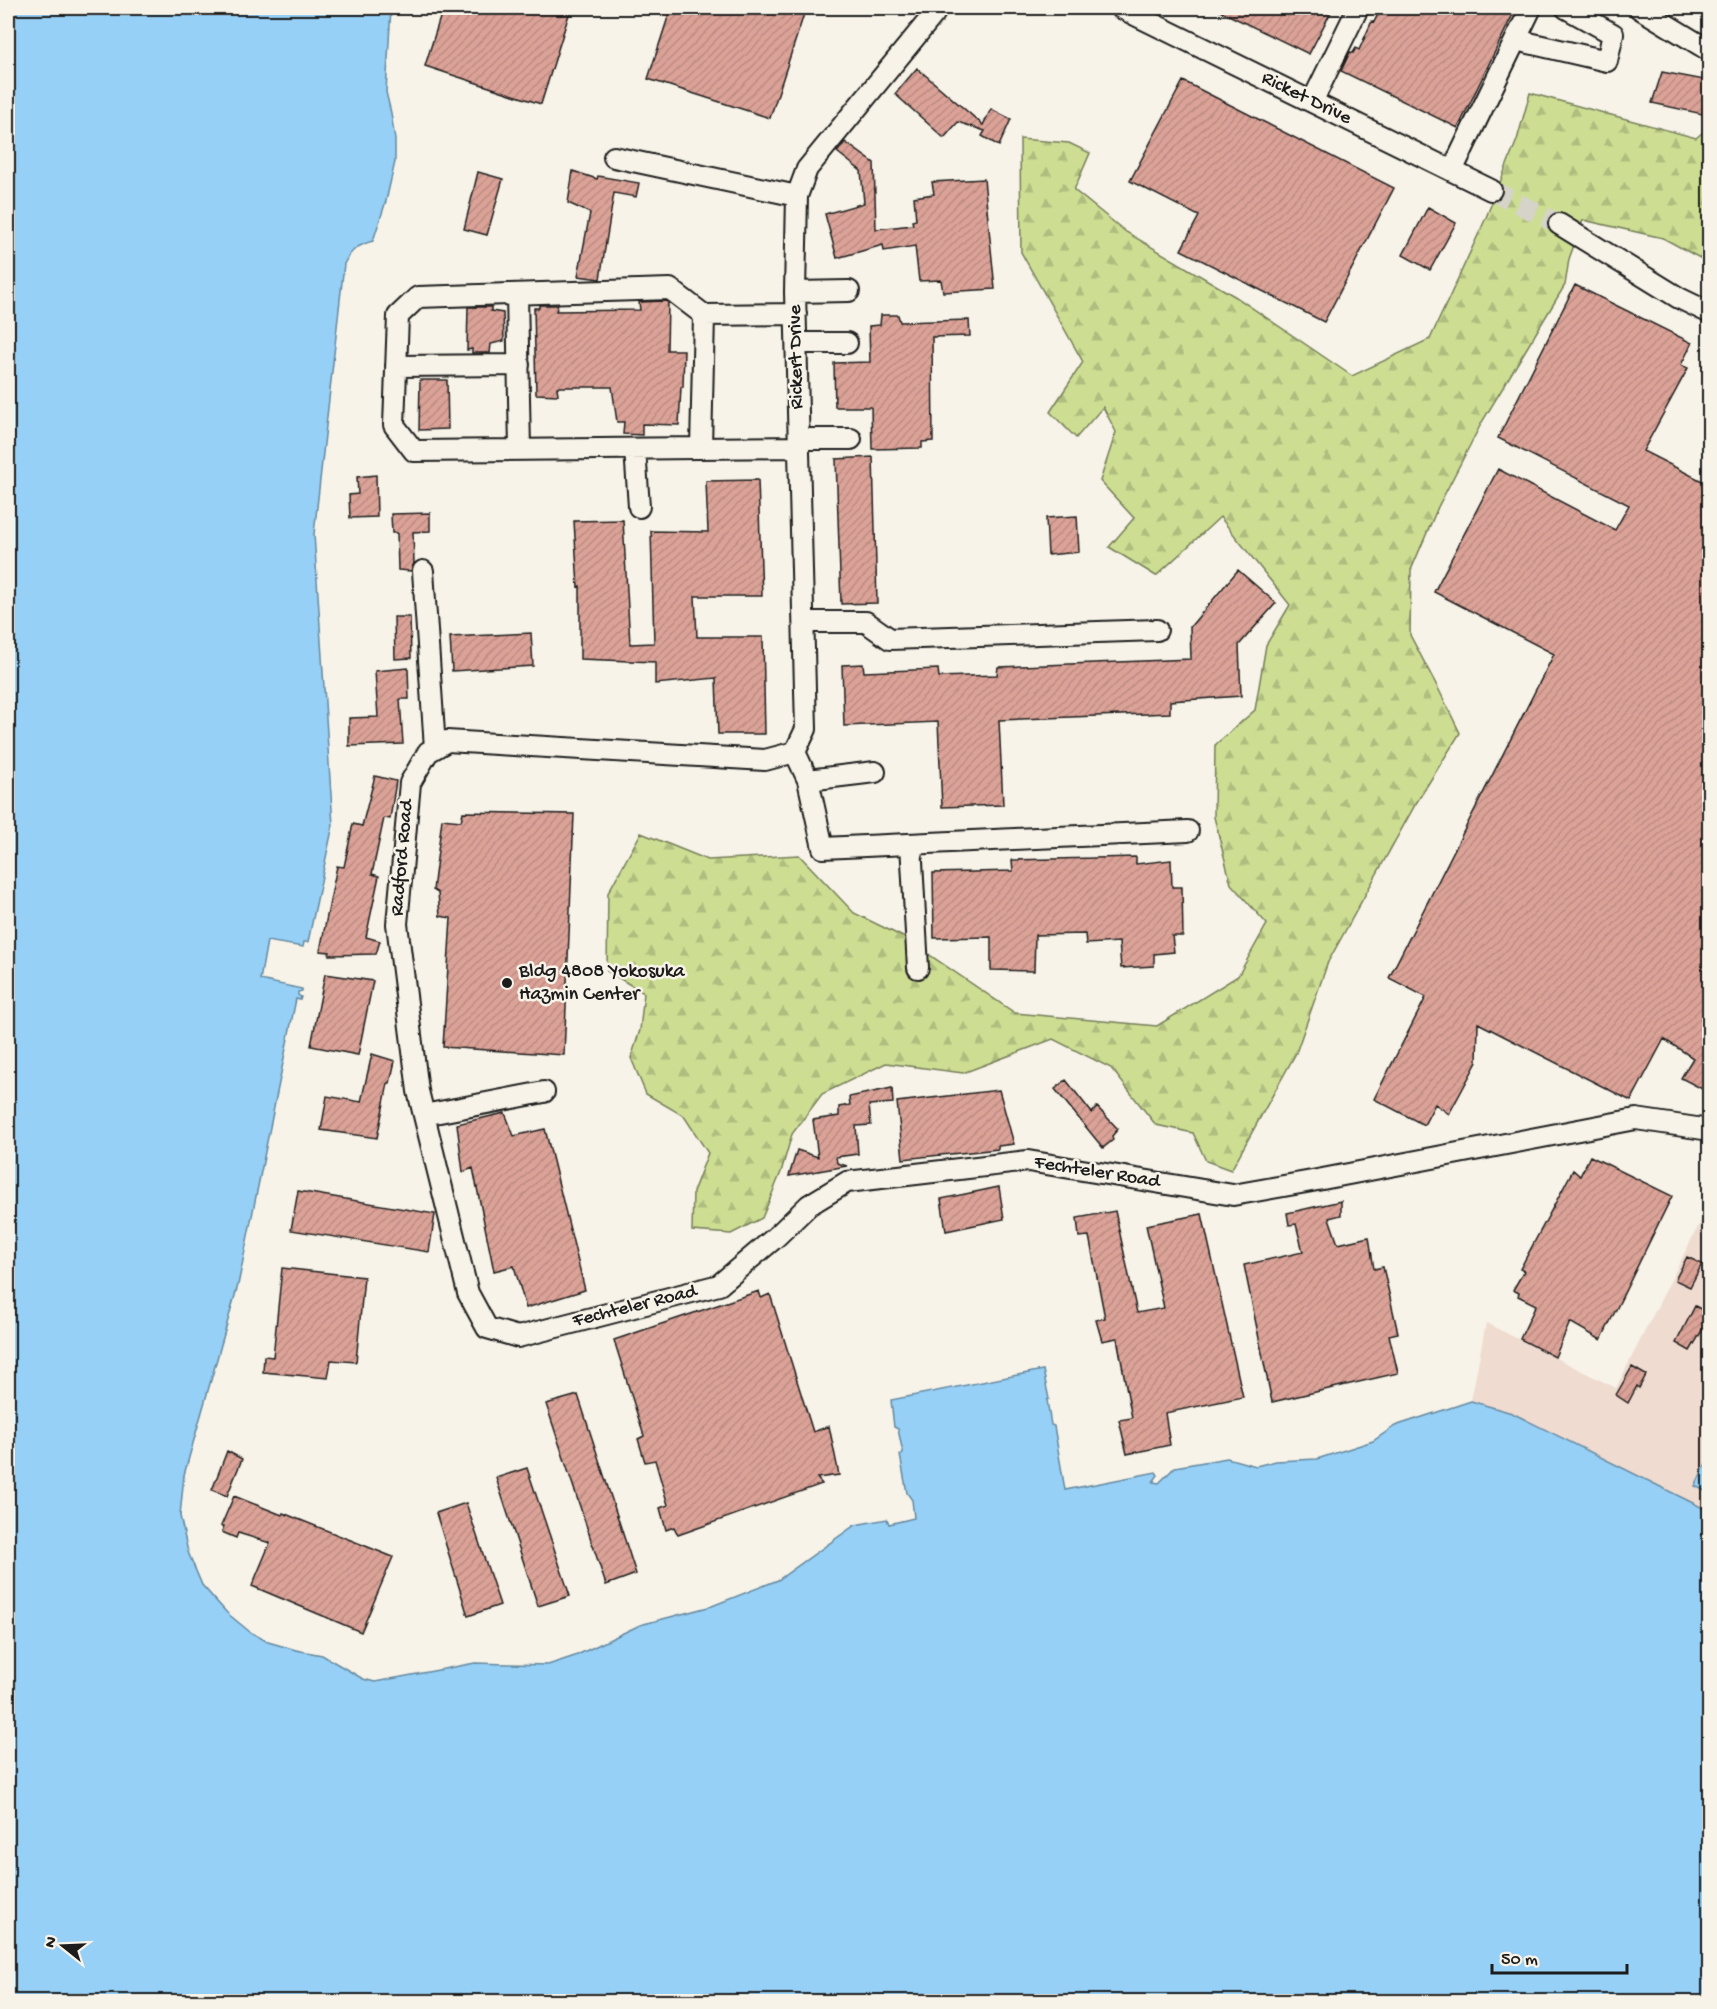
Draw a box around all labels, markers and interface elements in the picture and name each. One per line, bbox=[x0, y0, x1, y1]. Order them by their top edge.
street label: Ricket Drive bbox=[1257, 67, 1355, 131]
street label: Rickert Drive bbox=[785, 304, 809, 409]
street label: Radford Road bbox=[386, 796, 420, 917]
place label: Bldg 4808 Yokosuka Hazmin Center bbox=[518, 961, 686, 1007]
marker: Bldg 4808 Yokosuka Hazmin Center bbox=[500, 976, 514, 990]
street label: Fechteler Road bbox=[1032, 1152, 1164, 1195]
street label: Fechteler Road bbox=[570, 1280, 702, 1334]
north arrow bbox=[33, 1916, 93, 1976]
text: N bbox=[41, 1934, 63, 1950]
scale bar bbox=[1492, 1937, 1627, 1975]
text: 50 m bbox=[1501, 1950, 1538, 1971]

